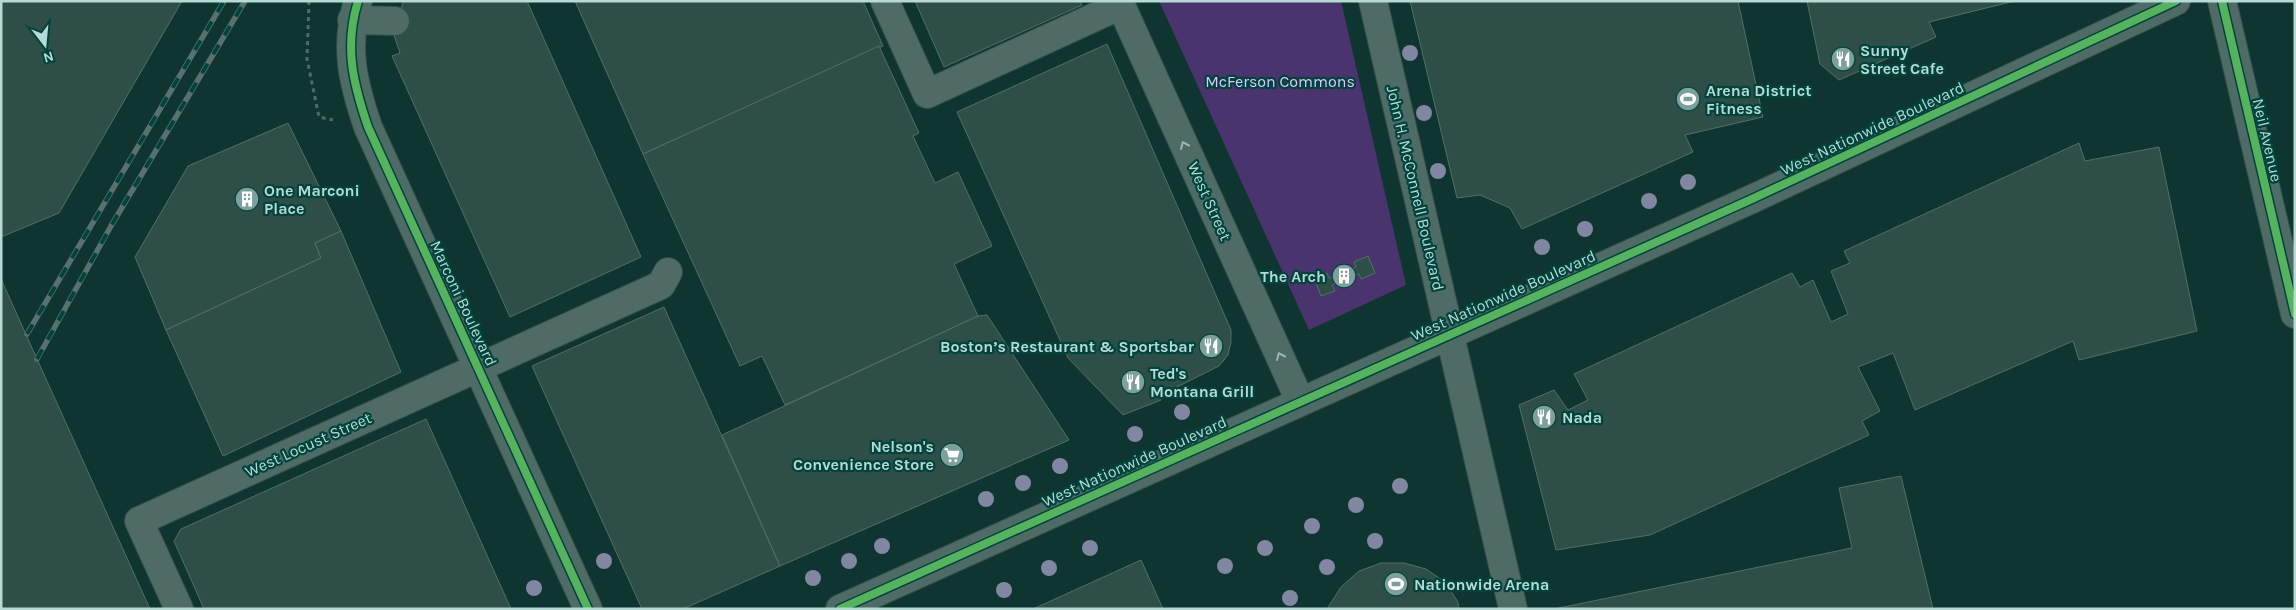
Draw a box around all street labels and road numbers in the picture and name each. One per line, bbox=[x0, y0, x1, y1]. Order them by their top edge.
street label: West Nationwide Boulevard bbox=[1777, 78, 1967, 179]
street label: John H. McConnell Boulevard bbox=[1383, 84, 1448, 292]
street label: Neil Avenue bbox=[2249, 97, 2286, 184]
street label: West Street bbox=[1184, 159, 1235, 244]
street label: Marconi Boulevard bbox=[426, 237, 501, 369]
street label: West Nationwide Boulevard bbox=[1408, 246, 1599, 345]
street label: West Locust Street bbox=[242, 408, 374, 481]
street label: West Nationwide Boulevard bbox=[1039, 412, 1230, 511]

